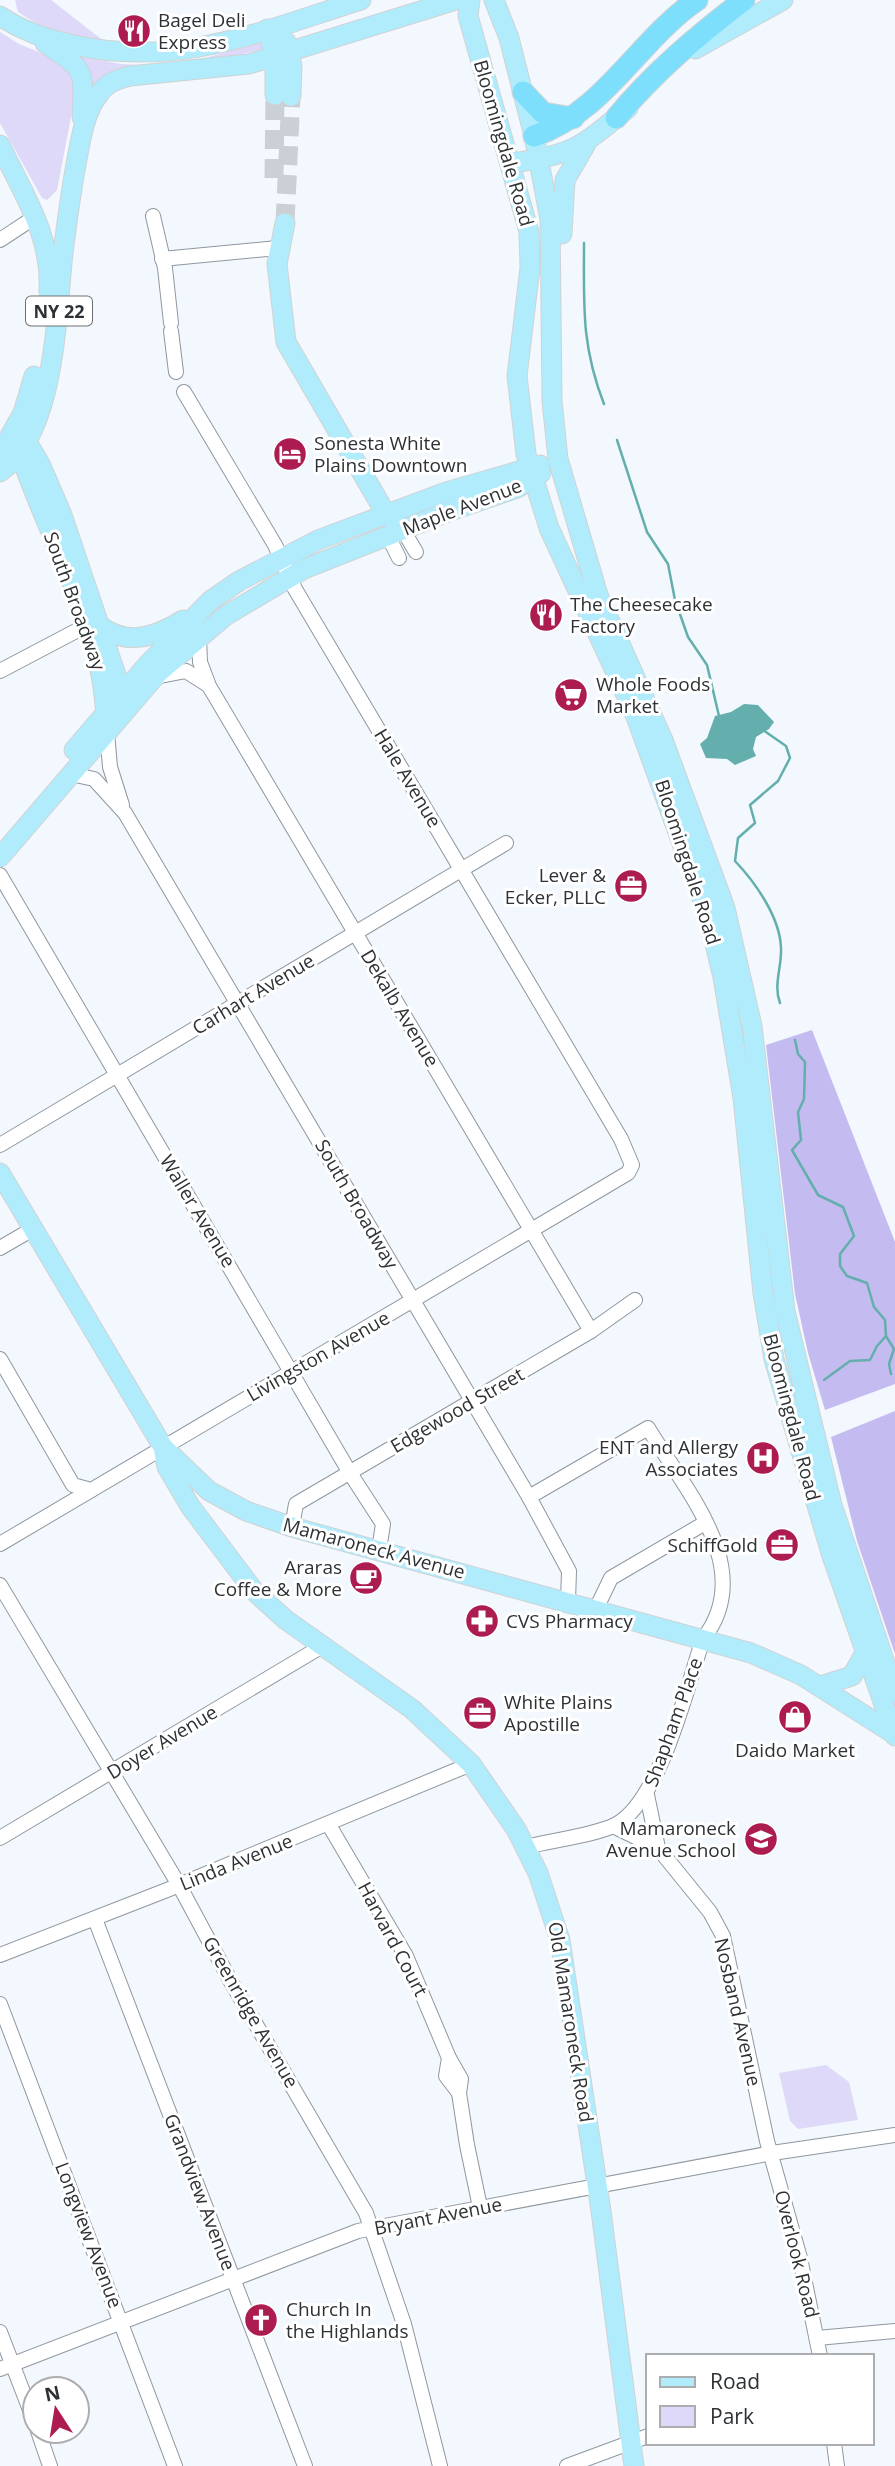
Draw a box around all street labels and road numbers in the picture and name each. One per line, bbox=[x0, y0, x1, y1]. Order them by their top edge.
street label: Bloomingdale Road bbox=[468, 57, 540, 229]
road number: NY 22 bbox=[26, 296, 92, 326]
street label: Maple Avenue bbox=[399, 472, 525, 542]
street label: South Broadway bbox=[38, 528, 112, 674]
street label: Hale Avenue bbox=[368, 724, 448, 832]
street label: Bloomingdale Road bbox=[649, 776, 727, 948]
street label: Dekalb Avenue bbox=[355, 945, 445, 1071]
street label: Carhart Avenue bbox=[187, 947, 319, 1041]
street label: South Broadway bbox=[309, 1135, 405, 1274]
street label: Waller Avenue bbox=[154, 1150, 242, 1272]
street label: Livingston Avenue bbox=[242, 1304, 394, 1408]
street label: Bloomingdale Road bbox=[757, 1330, 827, 1504]
street label: Edgewood Street bbox=[385, 1361, 529, 1459]
street label: Mamaroneck Avenue bbox=[280, 1511, 468, 1585]
street label: Shapham Place bbox=[638, 1654, 708, 1790]
street label: Doyer Avenue bbox=[102, 1699, 222, 1785]
street label: Linda Avenue bbox=[176, 1828, 296, 1896]
street label: Harvard Court bbox=[352, 1877, 434, 2001]
street label: Old Mamaroneck Road bbox=[542, 1920, 600, 2124]
street label: Greenridge Avenue bbox=[197, 1932, 305, 2092]
street label: Nosband Avenue bbox=[708, 1935, 768, 2089]
street label: Grandview Avenue bbox=[158, 2110, 242, 2274]
street label: Longview Avenue bbox=[49, 2158, 129, 2312]
street label: Overlook Road bbox=[769, 2187, 825, 2321]
street label: Bryant Avenue bbox=[372, 2191, 504, 2241]

